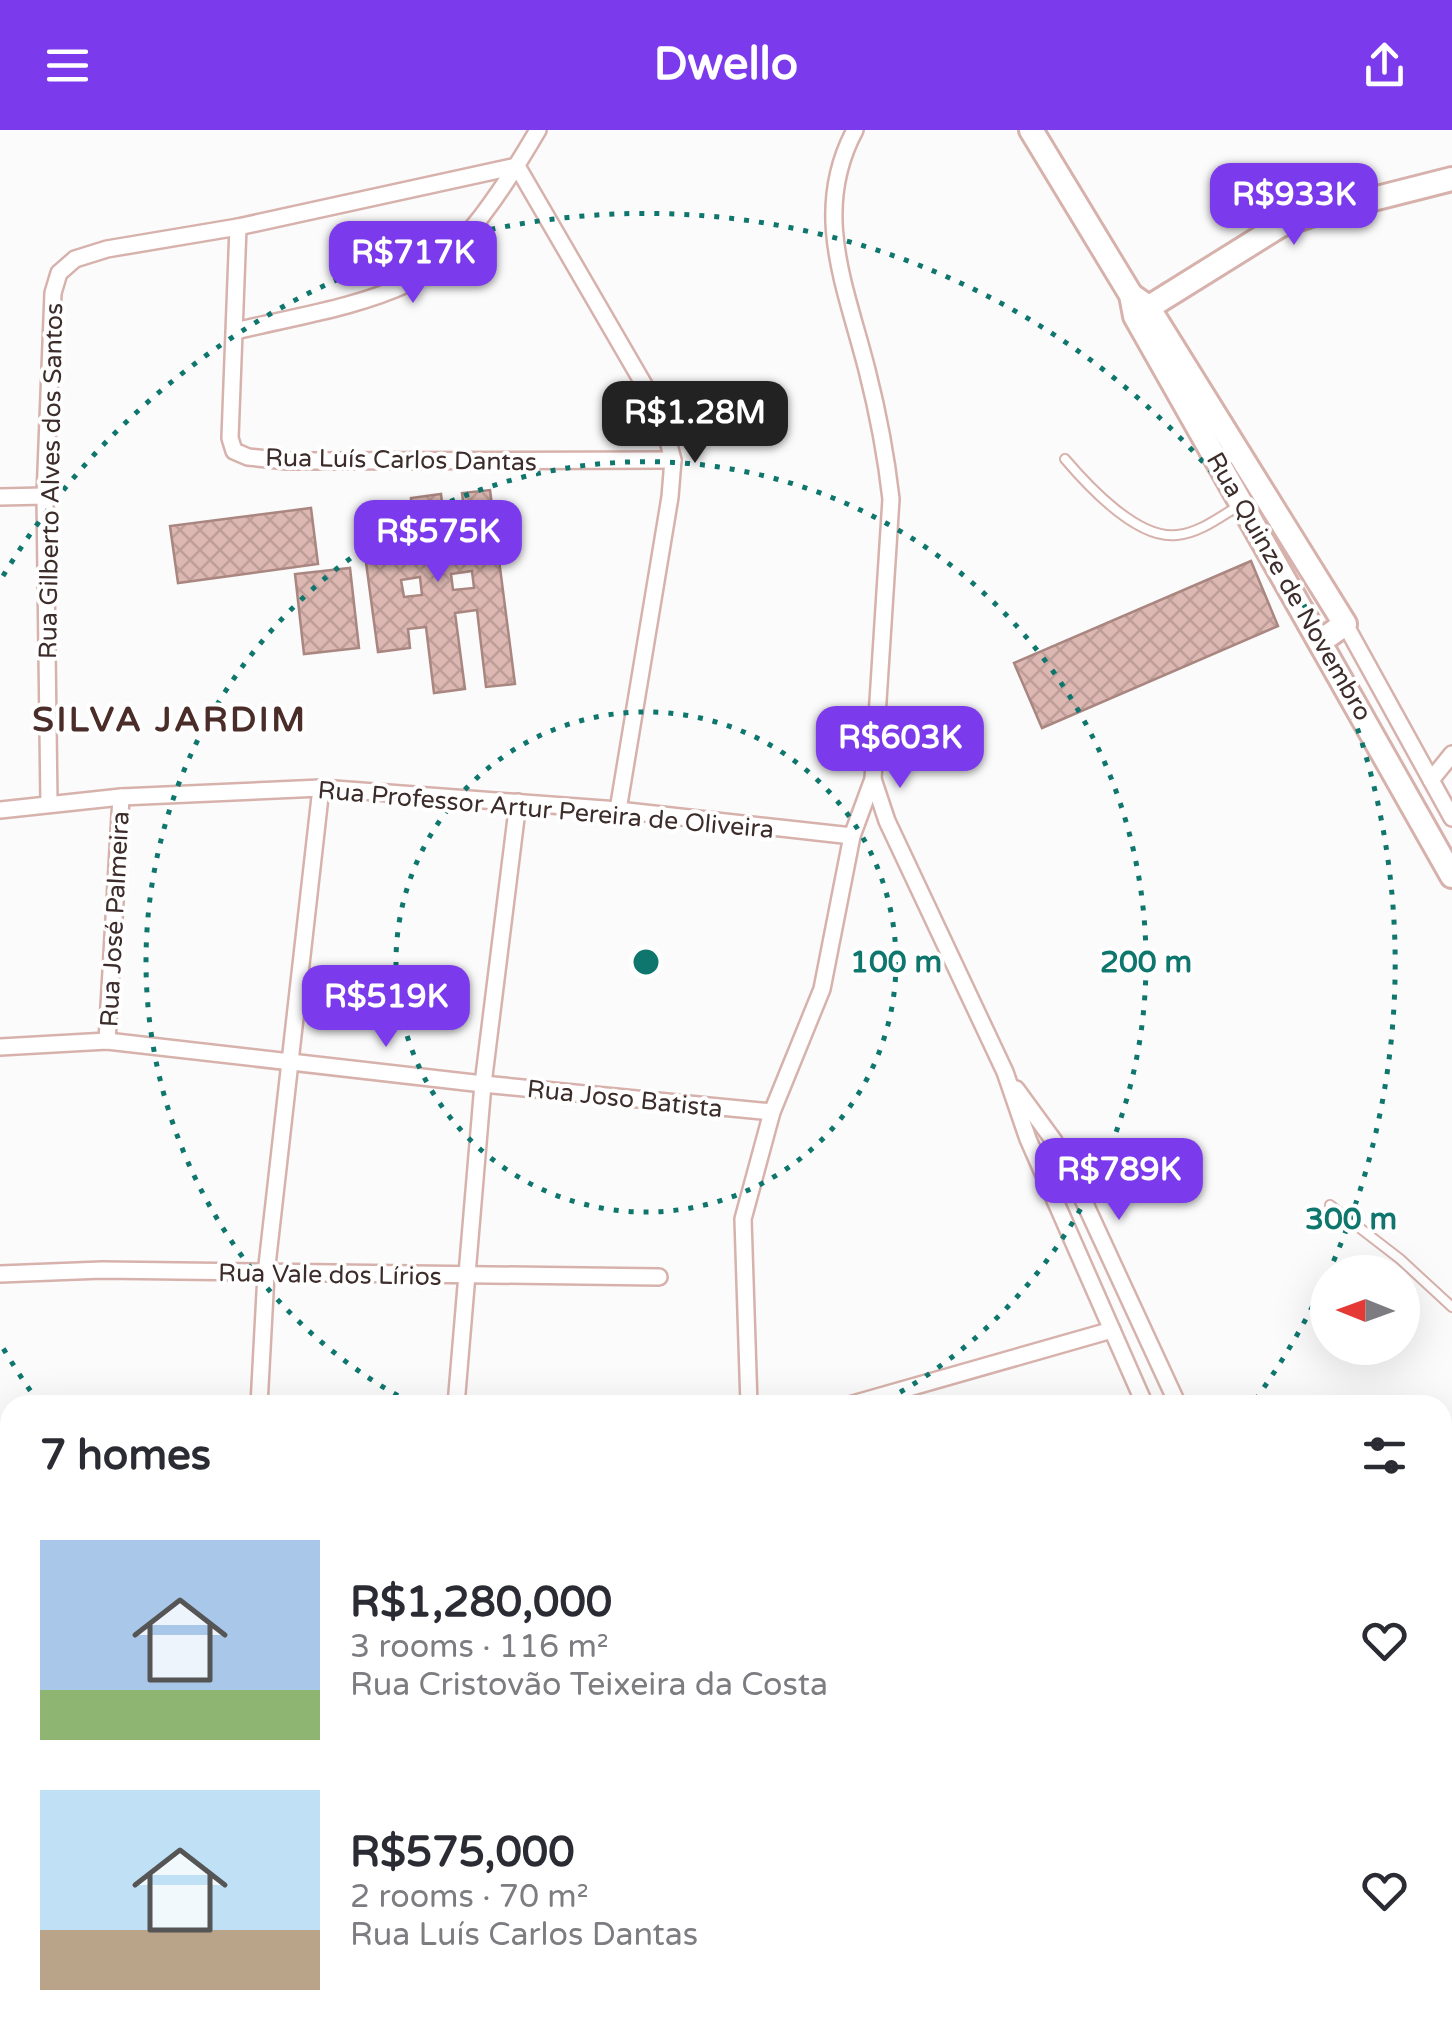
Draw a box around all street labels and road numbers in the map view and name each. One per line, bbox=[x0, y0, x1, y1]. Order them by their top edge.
street label: Rua Gilberto Alves dos Santos bbox=[33, 303, 69, 659]
street label: Rua Luís Carlos Dantas bbox=[265, 443, 537, 477]
street label: Rua Quinze de Novembro bbox=[1200, 447, 1378, 726]
street label: Rua Professor Artur Pereira de Oliveira bbox=[317, 775, 775, 845]
street label: Rua José Palmeira bbox=[94, 810, 136, 1028]
street label: Rua Joso Batista bbox=[526, 1074, 724, 1124]
street label: Rua Vale dos Lírios bbox=[218, 1258, 442, 1292]

